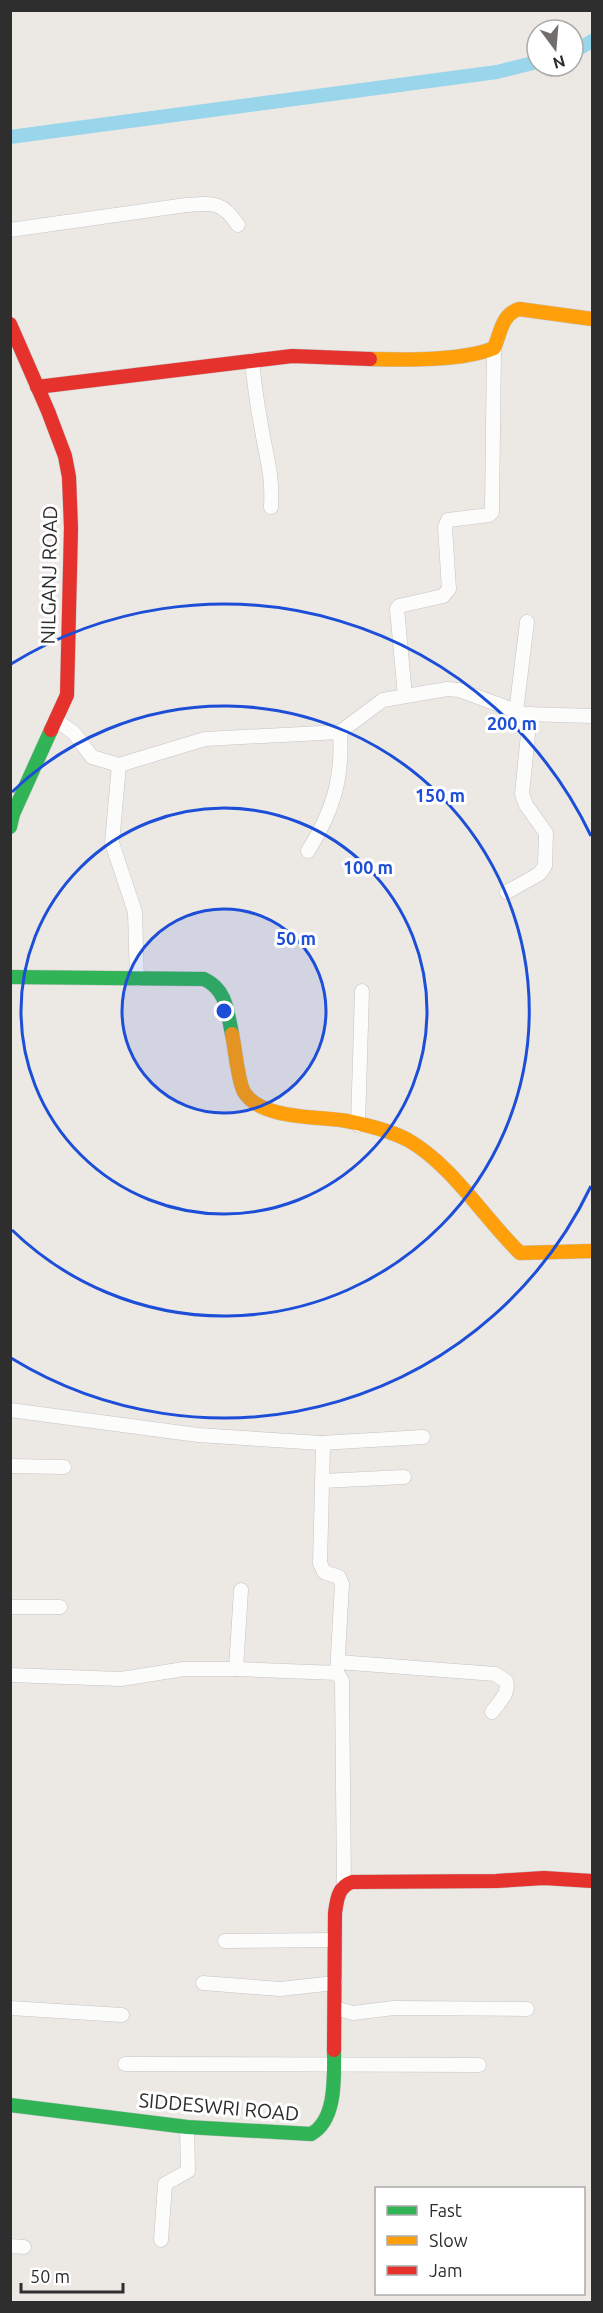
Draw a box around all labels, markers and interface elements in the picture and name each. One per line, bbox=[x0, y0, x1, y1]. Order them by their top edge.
north arrow bbox=[525, 18, 585, 78]
text: N bbox=[551, 52, 567, 73]
street label: NILGANJ ROAD bbox=[36, 505, 61, 645]
text: 200 m bbox=[487, 713, 537, 733]
text: 150 m bbox=[415, 785, 465, 805]
text: 100 m bbox=[343, 857, 393, 877]
text: 50 m bbox=[276, 928, 316, 948]
centre of rings bbox=[214, 1001, 234, 1021]
street label: SIDDESWRI ROAD bbox=[138, 2088, 300, 2125]
legend bbox=[375, 2187, 585, 2295]
text: Fast bbox=[429, 2200, 462, 2220]
text: Slow bbox=[429, 2230, 468, 2250]
scale bar bbox=[21, 2256, 123, 2294]
text: Jam bbox=[429, 2260, 463, 2280]
text: 50 m bbox=[30, 2266, 70, 2286]

